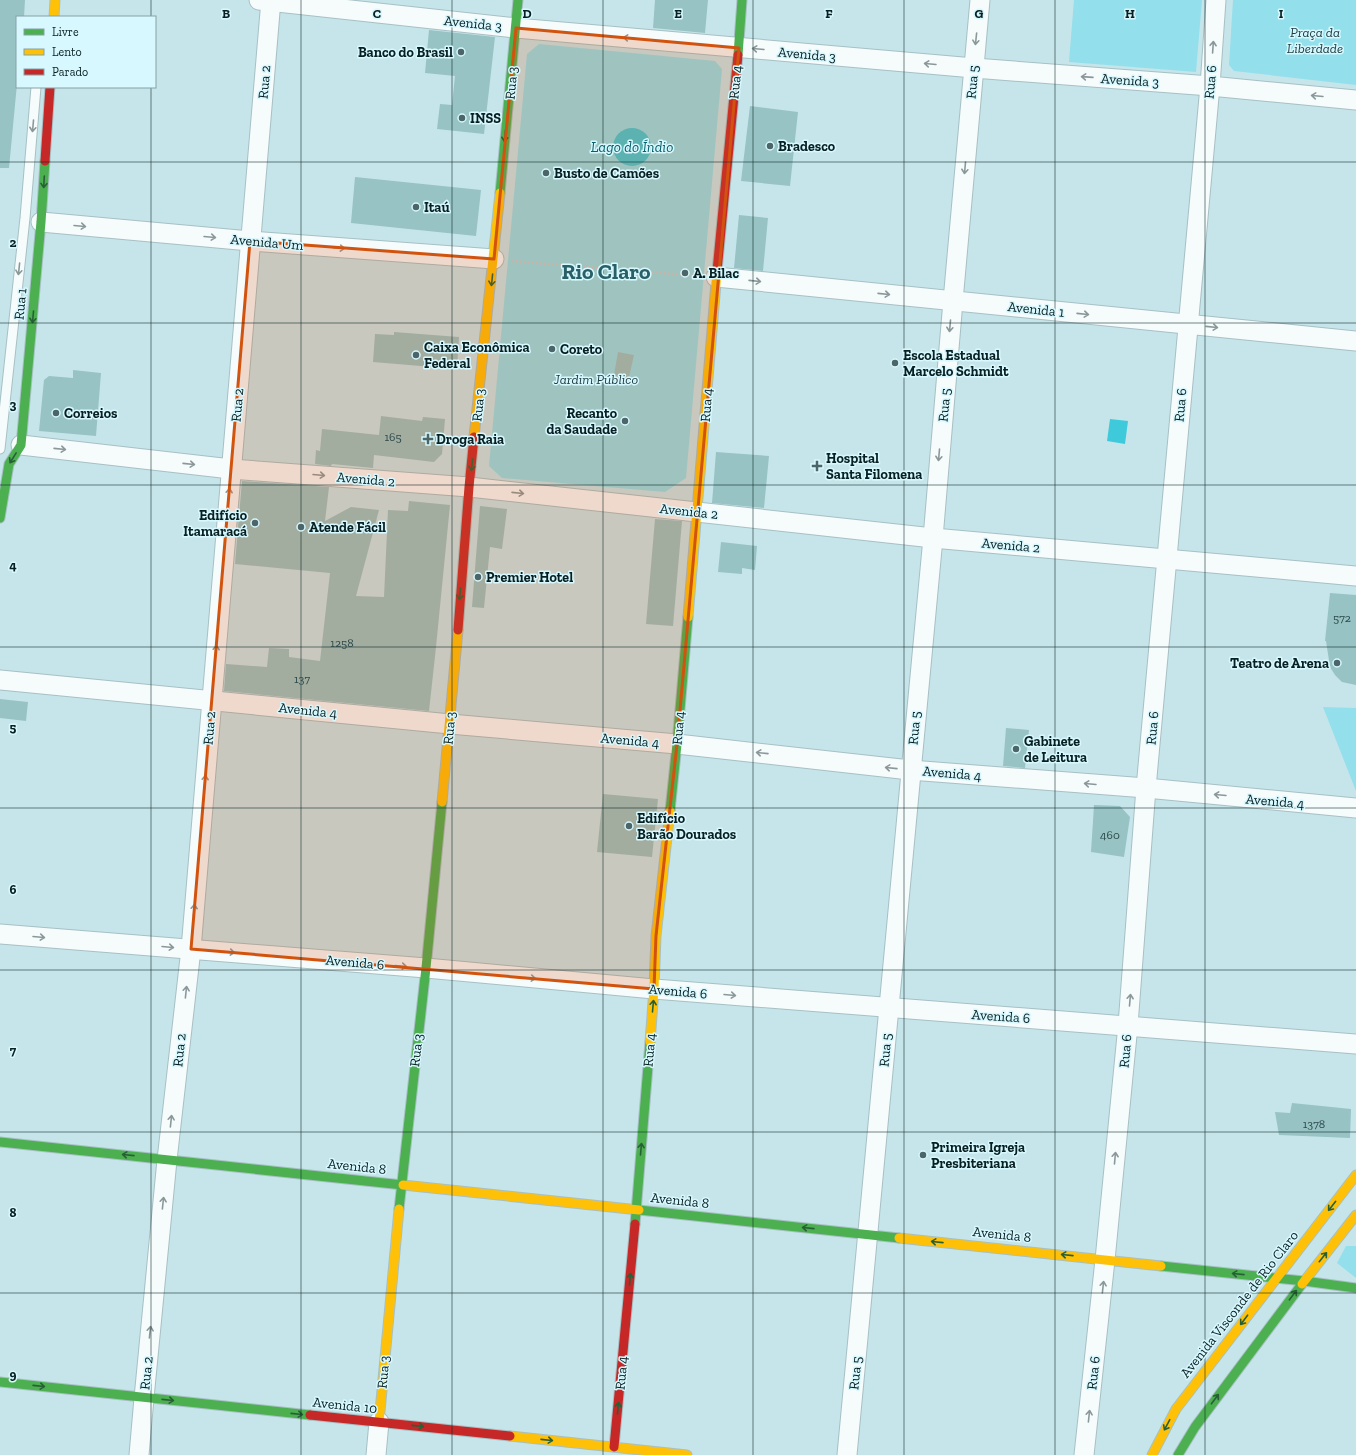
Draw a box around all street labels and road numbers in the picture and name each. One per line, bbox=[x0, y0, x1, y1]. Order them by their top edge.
street label: Avenida 3 bbox=[443, 12, 503, 35]
street label: Avenida 3 bbox=[777, 43, 837, 66]
street label: Rua 4 bbox=[725, 64, 746, 100]
street label: Rua 6 bbox=[1201, 64, 1220, 100]
street label: Rua 2 bbox=[255, 65, 274, 100]
street label: Rua 5 bbox=[963, 65, 982, 100]
street label: Rua 3 bbox=[502, 66, 521, 100]
street label: Avenida 3 bbox=[1100, 70, 1160, 91]
street label: Avenida Um bbox=[230, 231, 304, 254]
street label: Rua 1 bbox=[11, 287, 30, 321]
street label: Avenida 1 bbox=[1007, 298, 1066, 321]
street label: Rua 3 bbox=[468, 387, 489, 422]
street label: Rua 4 bbox=[697, 387, 716, 423]
street label: Rua 6 bbox=[1171, 387, 1190, 423]
street label: Rua 2 bbox=[228, 388, 247, 423]
street label: Rua 5 bbox=[935, 388, 954, 423]
street label: Avenida 2 bbox=[336, 468, 396, 491]
street label: Avenida 2 bbox=[659, 500, 719, 523]
street label: Avenida 2 bbox=[981, 534, 1041, 557]
street label: Avenida 4 bbox=[278, 699, 339, 722]
street label: Rua 4 bbox=[669, 710, 688, 746]
street label: Rua 6 bbox=[1143, 710, 1162, 746]
street label: Rua 2 bbox=[200, 711, 219, 746]
street label: Rua 3 bbox=[440, 711, 459, 745]
street label: Rua 5 bbox=[905, 711, 924, 746]
street label: Avenida 4 bbox=[600, 729, 661, 752]
street label: Avenida 4 bbox=[922, 762, 983, 785]
street label: Avenida 4 bbox=[1245, 790, 1306, 813]
street label: Avenida 6 bbox=[325, 951, 385, 974]
street label: Avenida 6 bbox=[648, 980, 708, 1003]
street label: Avenida 6 bbox=[971, 1006, 1031, 1027]
street label: Rua 2 bbox=[169, 1032, 190, 1068]
street label: Rua 3 bbox=[406, 1032, 427, 1068]
street label: Rua 4 bbox=[640, 1032, 659, 1068]
street label: Rua 5 bbox=[876, 1033, 895, 1068]
street label: Rua 6 bbox=[1116, 1033, 1135, 1069]
street label: Avenida 8 bbox=[327, 1155, 387, 1178]
street label: Avenida 8 bbox=[650, 1189, 710, 1212]
street label: Avenida 8 bbox=[972, 1223, 1032, 1246]
street label: Avenida Visconde de Rio Claro bbox=[1177, 1227, 1302, 1381]
street label: Rua 2 bbox=[136, 1355, 157, 1391]
street label: Rua 3 bbox=[374, 1355, 393, 1389]
street label: Rua 4 bbox=[612, 1355, 631, 1391]
street label: Rua 5 bbox=[845, 1355, 866, 1391]
street label: Rua 6 bbox=[1083, 1355, 1104, 1391]
street label: Avenida 10 bbox=[312, 1394, 378, 1417]

